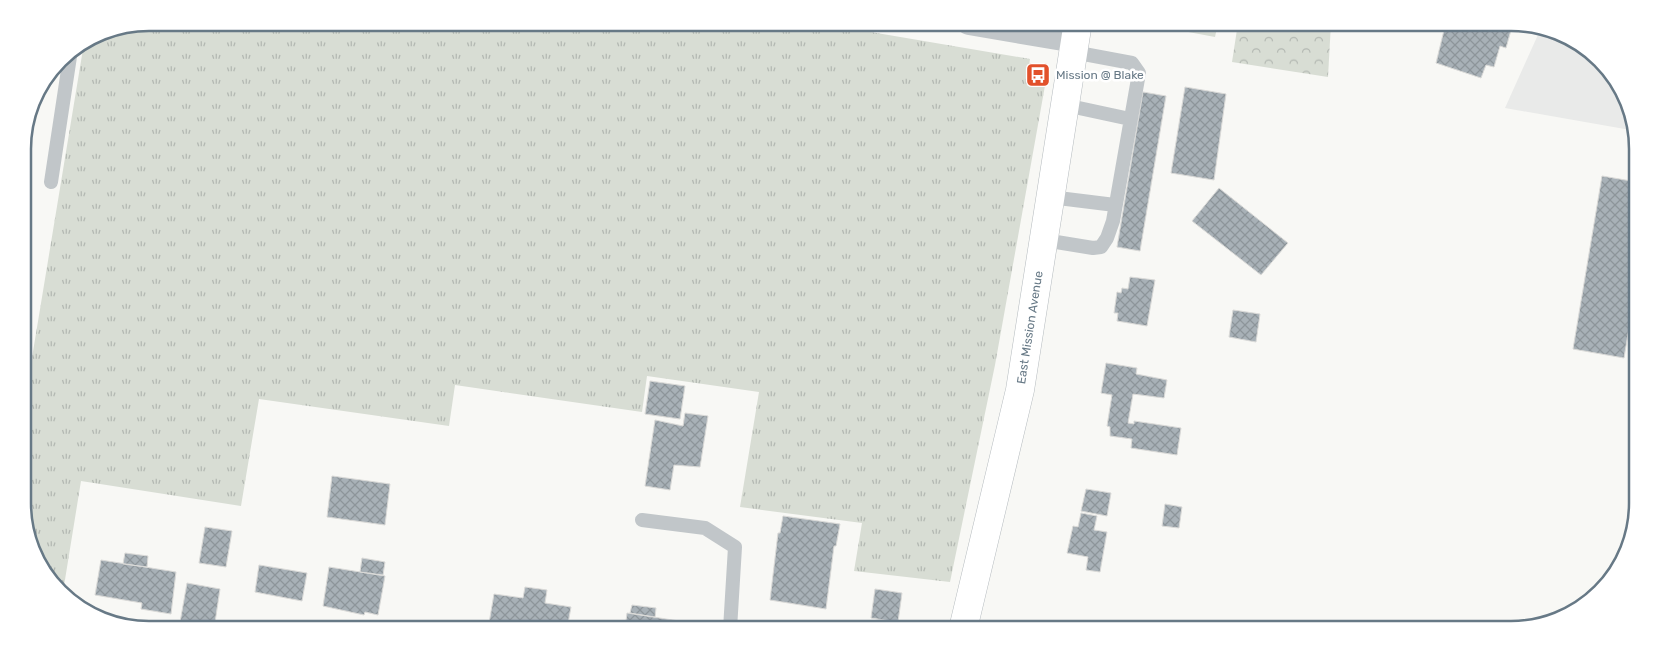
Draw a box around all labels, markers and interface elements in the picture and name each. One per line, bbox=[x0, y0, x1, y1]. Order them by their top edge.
bus stop icon: Mission @ Blake bbox=[1025, 62, 1051, 88]
place label: Mission @ Blake bbox=[1056, 68, 1144, 82]
street label: East Mission Avenue bbox=[1014, 270, 1046, 385]

